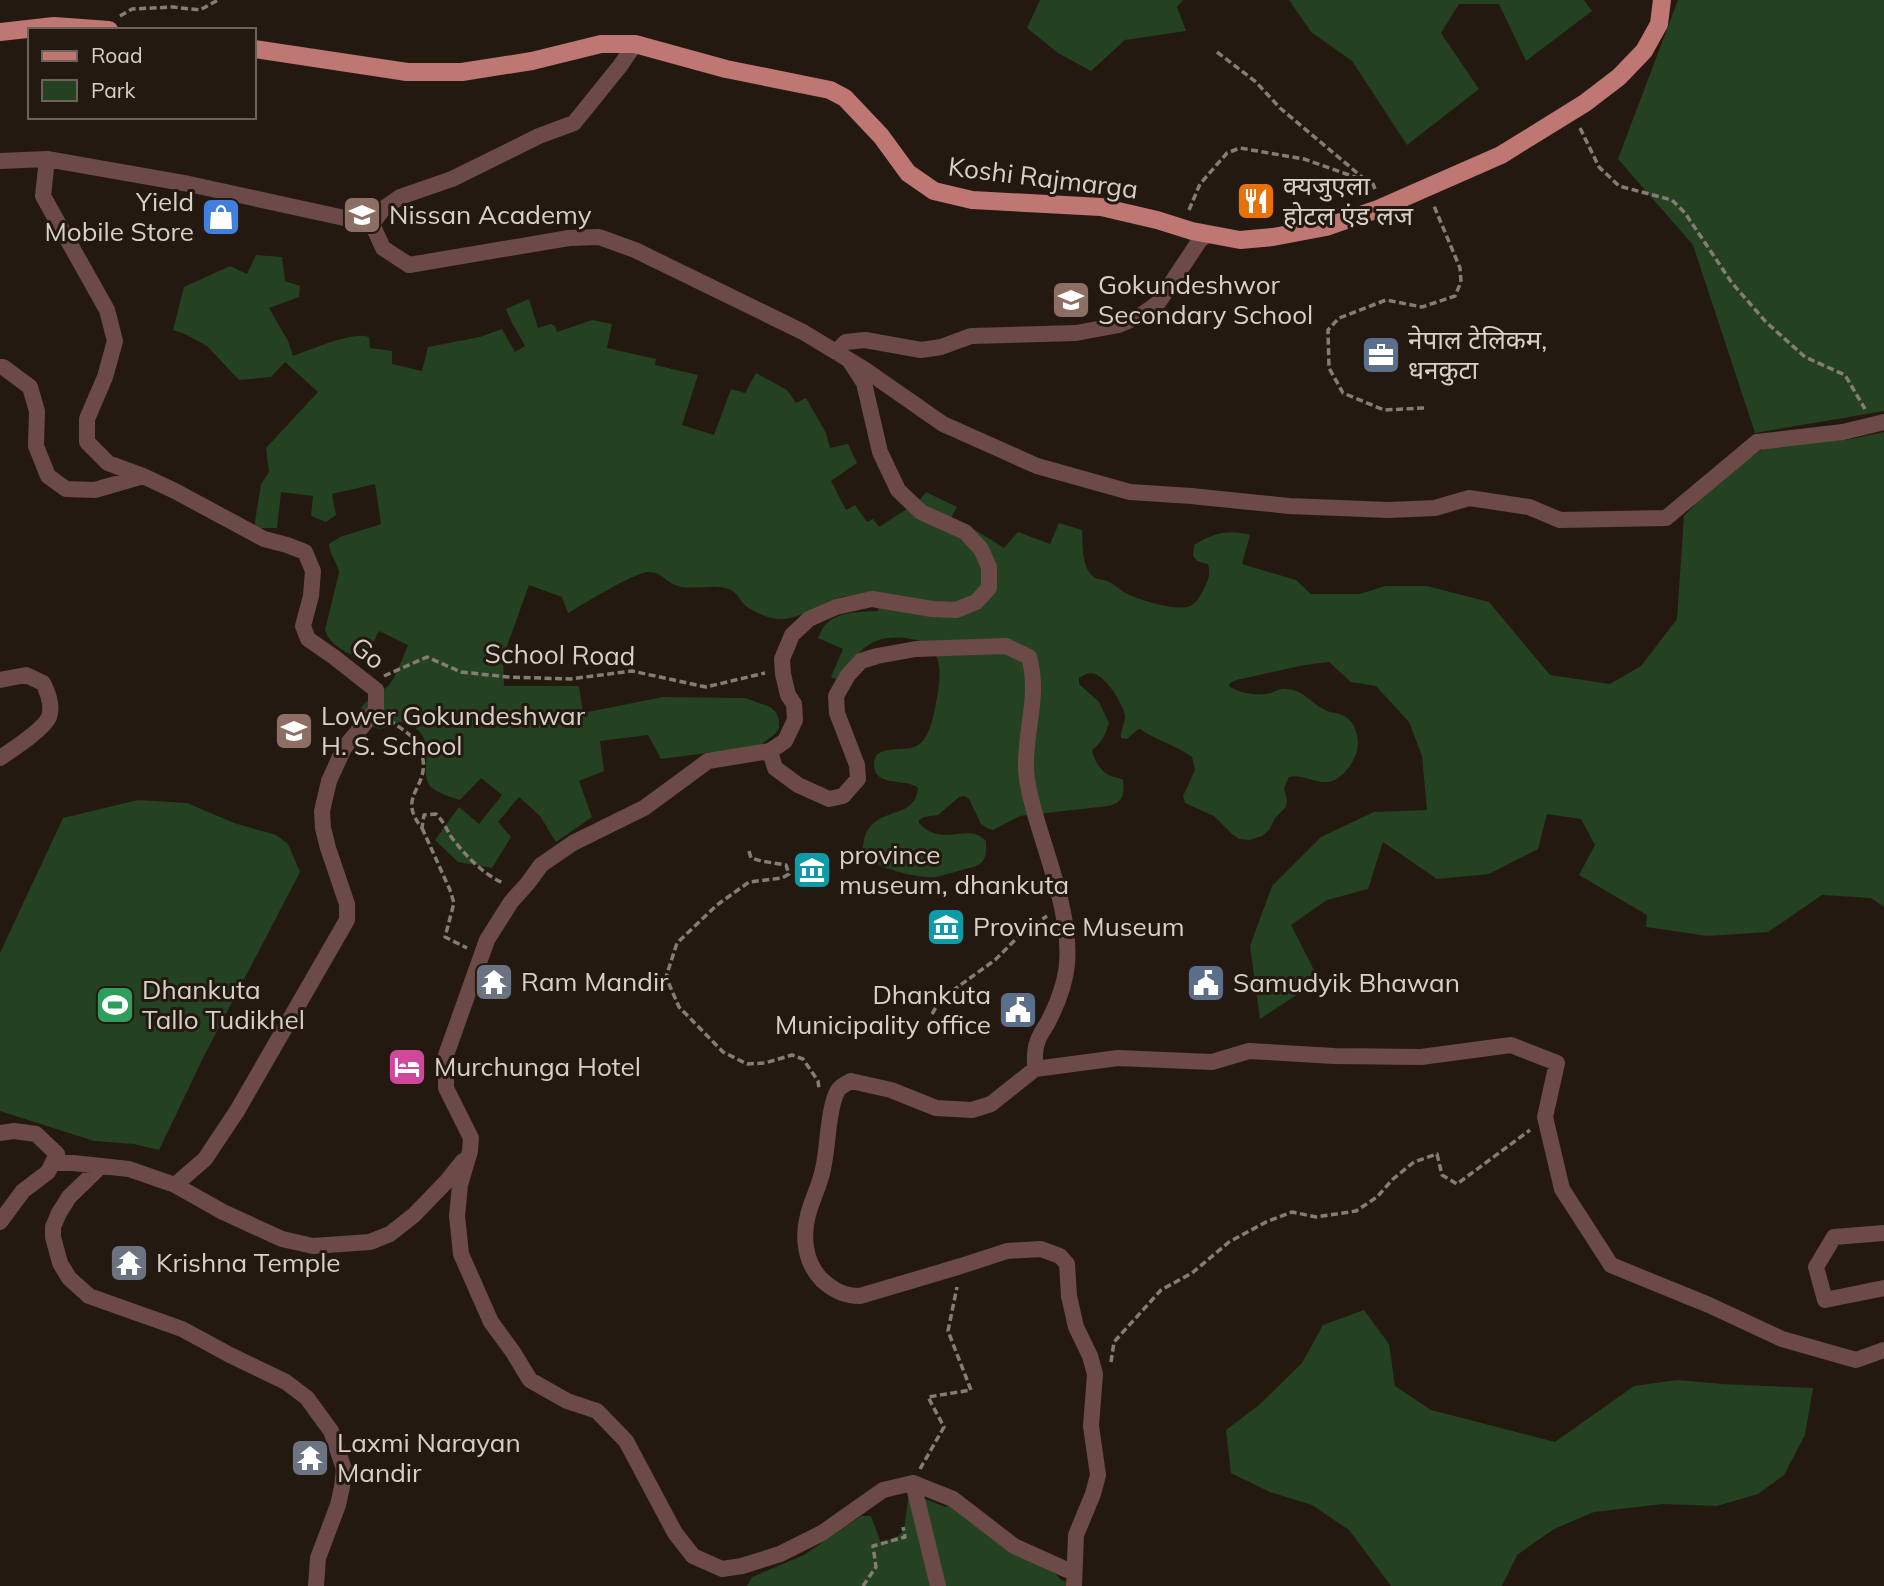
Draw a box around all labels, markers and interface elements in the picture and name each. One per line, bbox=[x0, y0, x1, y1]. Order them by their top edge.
legend bbox=[28, 28, 256, 119]
text: Road bbox=[91, 42, 142, 68]
text: Park bbox=[91, 77, 135, 103]
street label: Koshi Rajmarga bbox=[946, 149, 1140, 206]
place label: क्यजुएला होटल एंड लज bbox=[1283, 169, 1414, 232]
restaurant icon: क्यजुएला होटल एंड लज bbox=[1235, 180, 1277, 222]
place label: Yield Mobile Store bbox=[45, 185, 194, 248]
school or university icon: Nissan Academy bbox=[341, 194, 383, 236]
shop icon: Yield Mobile Store bbox=[200, 196, 242, 238]
place label: Nissan Academy bbox=[389, 198, 592, 231]
place label: Gokundeshwor Secondary School bbox=[1098, 268, 1313, 331]
school or university icon: Gokundeshwor Secondary School bbox=[1050, 279, 1092, 321]
place label: नेपाल टेलिकम, धनकुटा bbox=[1408, 323, 1547, 386]
office icon: नेपाल टेलिकम, धनकुटा bbox=[1360, 334, 1402, 376]
street label: Go bbox=[345, 629, 392, 676]
street label: School Road bbox=[484, 637, 636, 672]
place label: Lower Gokundeshwar H. S. School bbox=[321, 699, 586, 762]
school or university icon: Lower Gokundeshwar H. S. School bbox=[273, 710, 315, 752]
place label: province museum, dhankuta bbox=[839, 838, 1069, 901]
museum icon: province museum, dhankuta bbox=[791, 849, 833, 891]
museum icon: Province Museum bbox=[925, 906, 967, 948]
place label: Province Museum bbox=[973, 910, 1185, 943]
temple icon: Ram Mandir bbox=[473, 961, 515, 1003]
public building icon: Samudyik Bhawan bbox=[1185, 962, 1227, 1004]
place label: Ram Mandir bbox=[521, 965, 669, 998]
place label: Samudyik Bhawan bbox=[1233, 966, 1460, 999]
place label: Dhankuta Tallo Tudikhel bbox=[142, 973, 305, 1036]
place label: Dhankuta Municipality office bbox=[775, 978, 991, 1041]
sports icon: Dhankuta Tallo Tudikhel bbox=[94, 984, 136, 1026]
public building icon: Dhankuta Municipality office bbox=[997, 989, 1039, 1031]
hotel icon: Murchunga Hotel bbox=[386, 1046, 428, 1088]
place label: Murchunga Hotel bbox=[434, 1050, 641, 1083]
temple icon: Krishna Temple bbox=[108, 1242, 150, 1284]
place label: Krishna Temple bbox=[156, 1246, 341, 1279]
place label: Laxmi Narayan Mandir bbox=[337, 1426, 521, 1489]
temple icon: Laxmi Narayan Mandir bbox=[289, 1437, 331, 1479]

